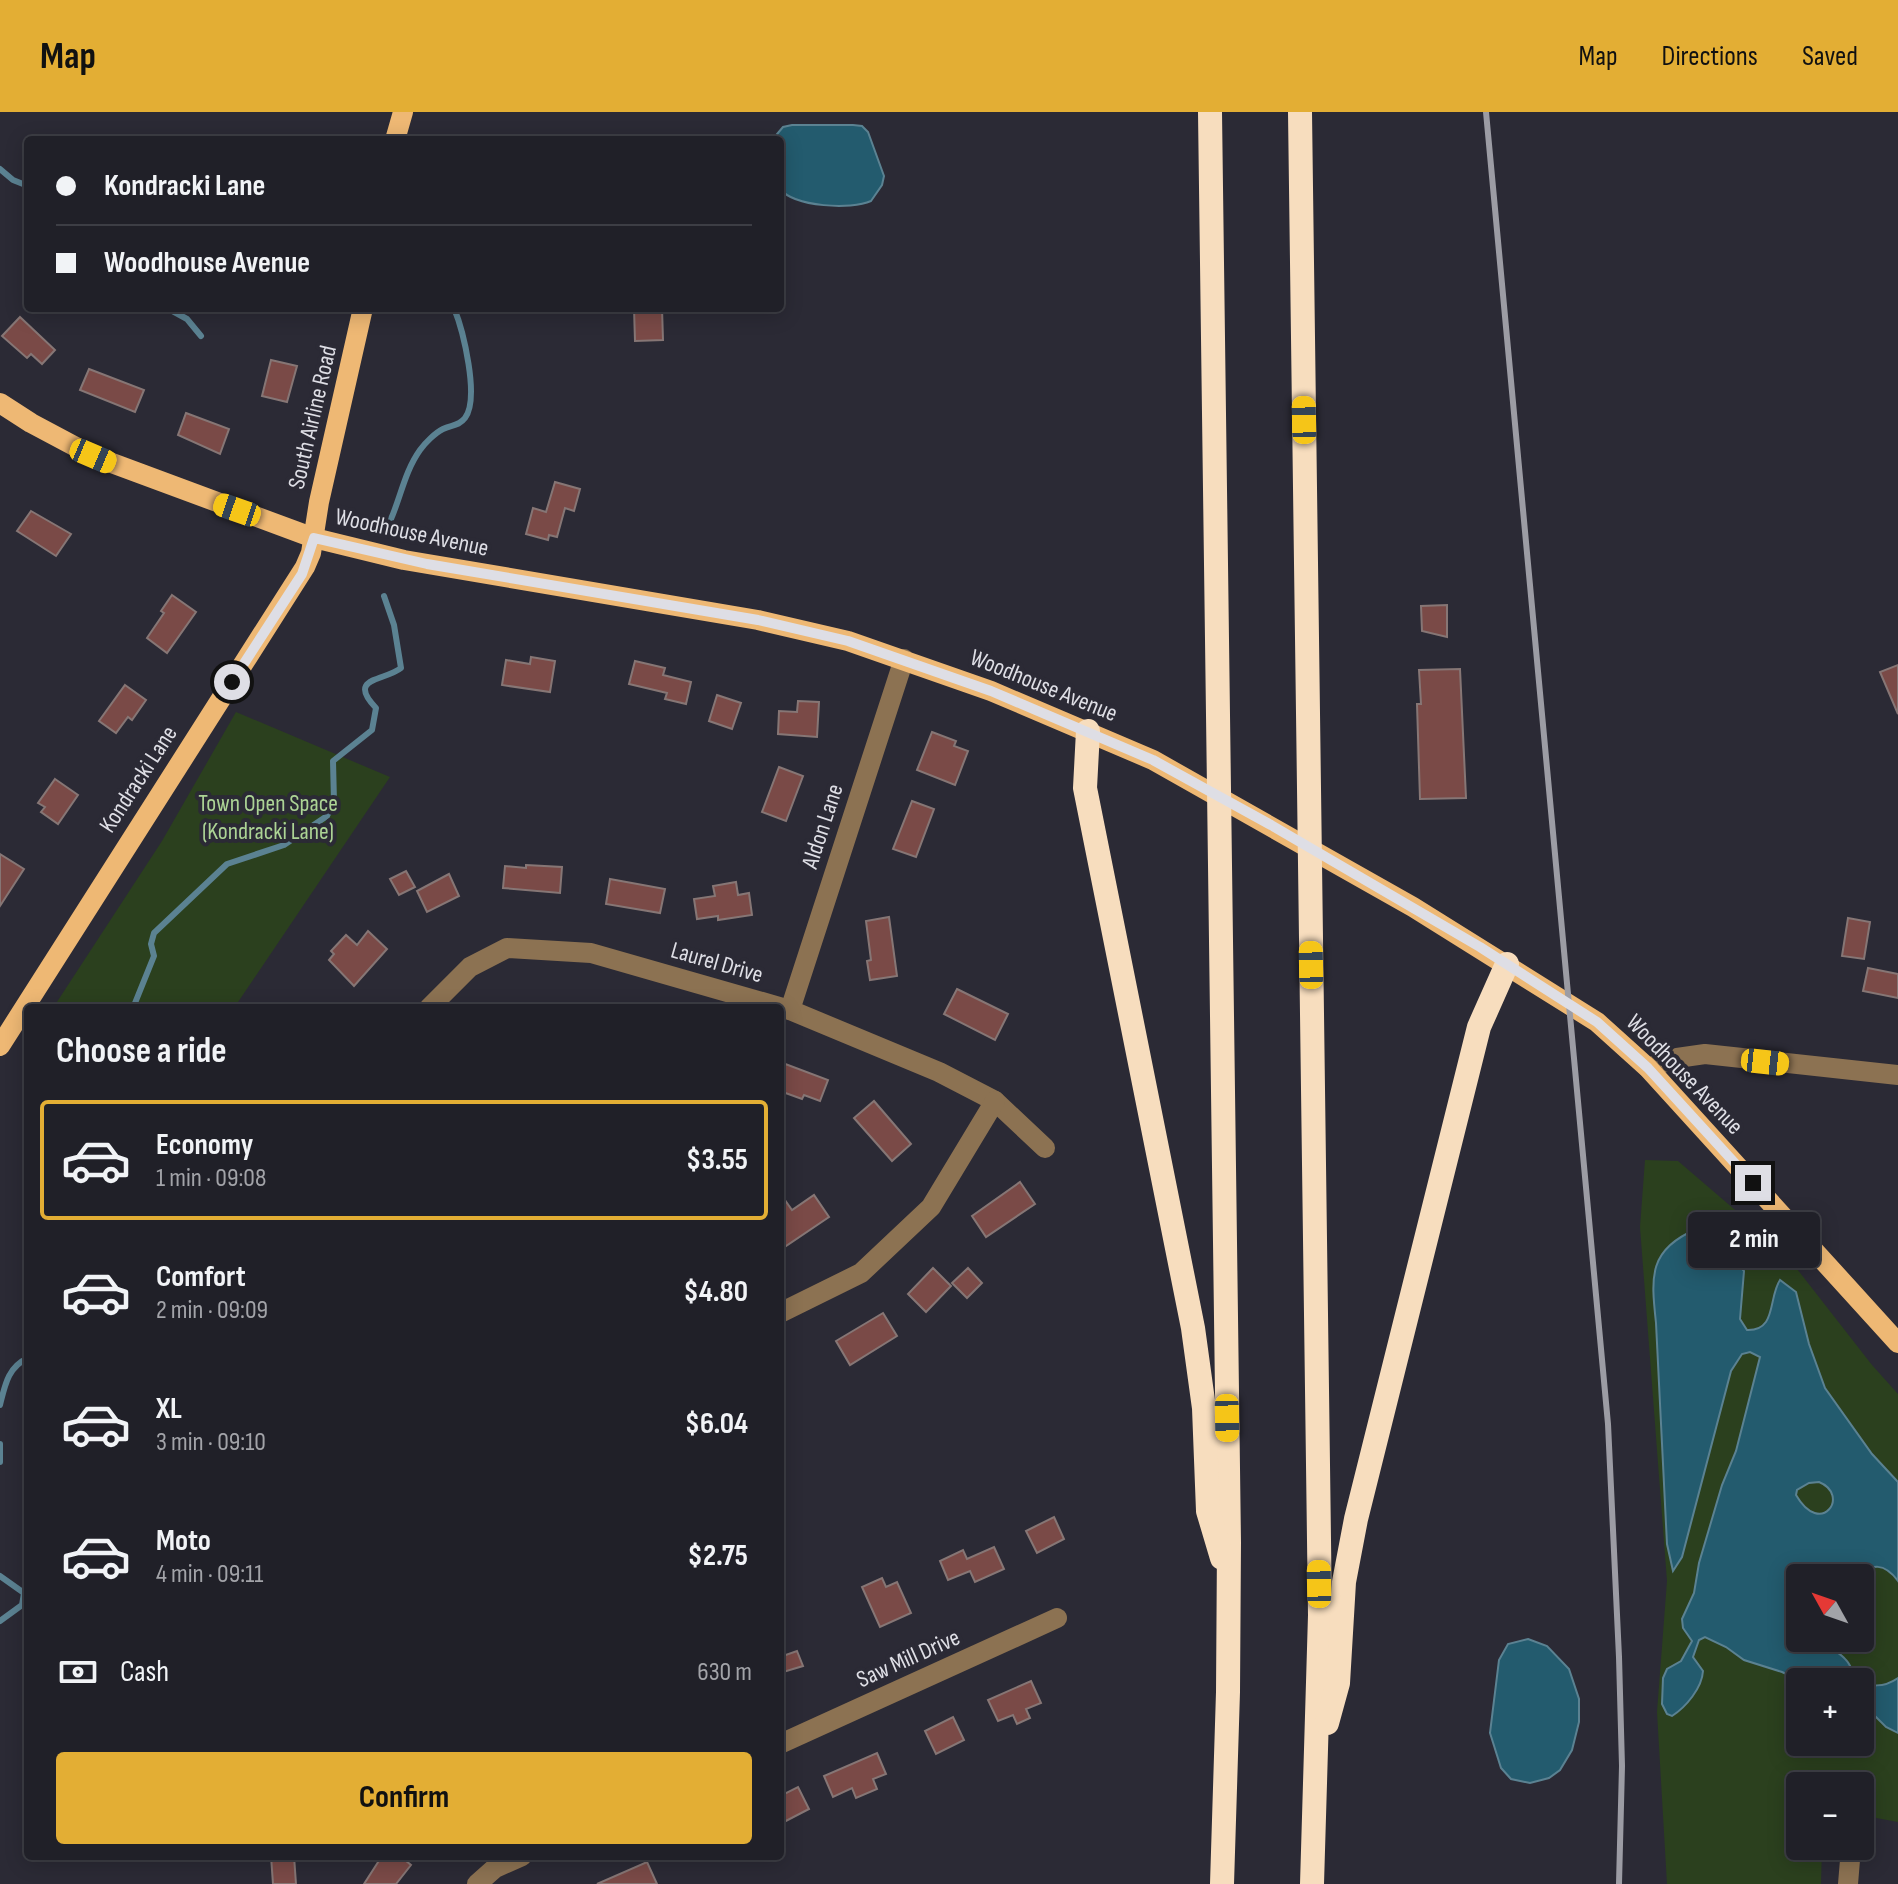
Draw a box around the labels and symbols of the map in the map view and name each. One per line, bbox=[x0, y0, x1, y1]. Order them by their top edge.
street label: South Airline Road bbox=[282, 343, 343, 492]
car bbox=[1292, 396, 1316, 444]
car bbox=[66, 436, 120, 476]
car bbox=[210, 491, 264, 529]
street label: Woodhouse Avenue bbox=[333, 502, 491, 563]
street label: Woodhouse Avenue bbox=[966, 643, 1122, 728]
route start bbox=[214, 664, 250, 700]
street label: Kondracki Lane bbox=[93, 720, 184, 838]
street label: Aldon Lane bbox=[795, 780, 850, 873]
park label: Town Open Space (Kondracki Lane) bbox=[198, 789, 338, 846]
street label: Laurel Drive bbox=[667, 936, 766, 989]
car bbox=[1299, 941, 1323, 989]
street label: Woodhouse Avenue bbox=[1620, 1008, 1749, 1141]
car bbox=[1740, 1048, 1790, 1076]
route end bbox=[1735, 1165, 1771, 1201]
callout: 2 min bbox=[1687, 1211, 1819, 1267]
car bbox=[1215, 1394, 1239, 1442]
car bbox=[1307, 1560, 1331, 1608]
north arrow bbox=[1786, 1564, 1874, 1652]
street label: Saw Mill Drive bbox=[852, 1623, 964, 1694]

